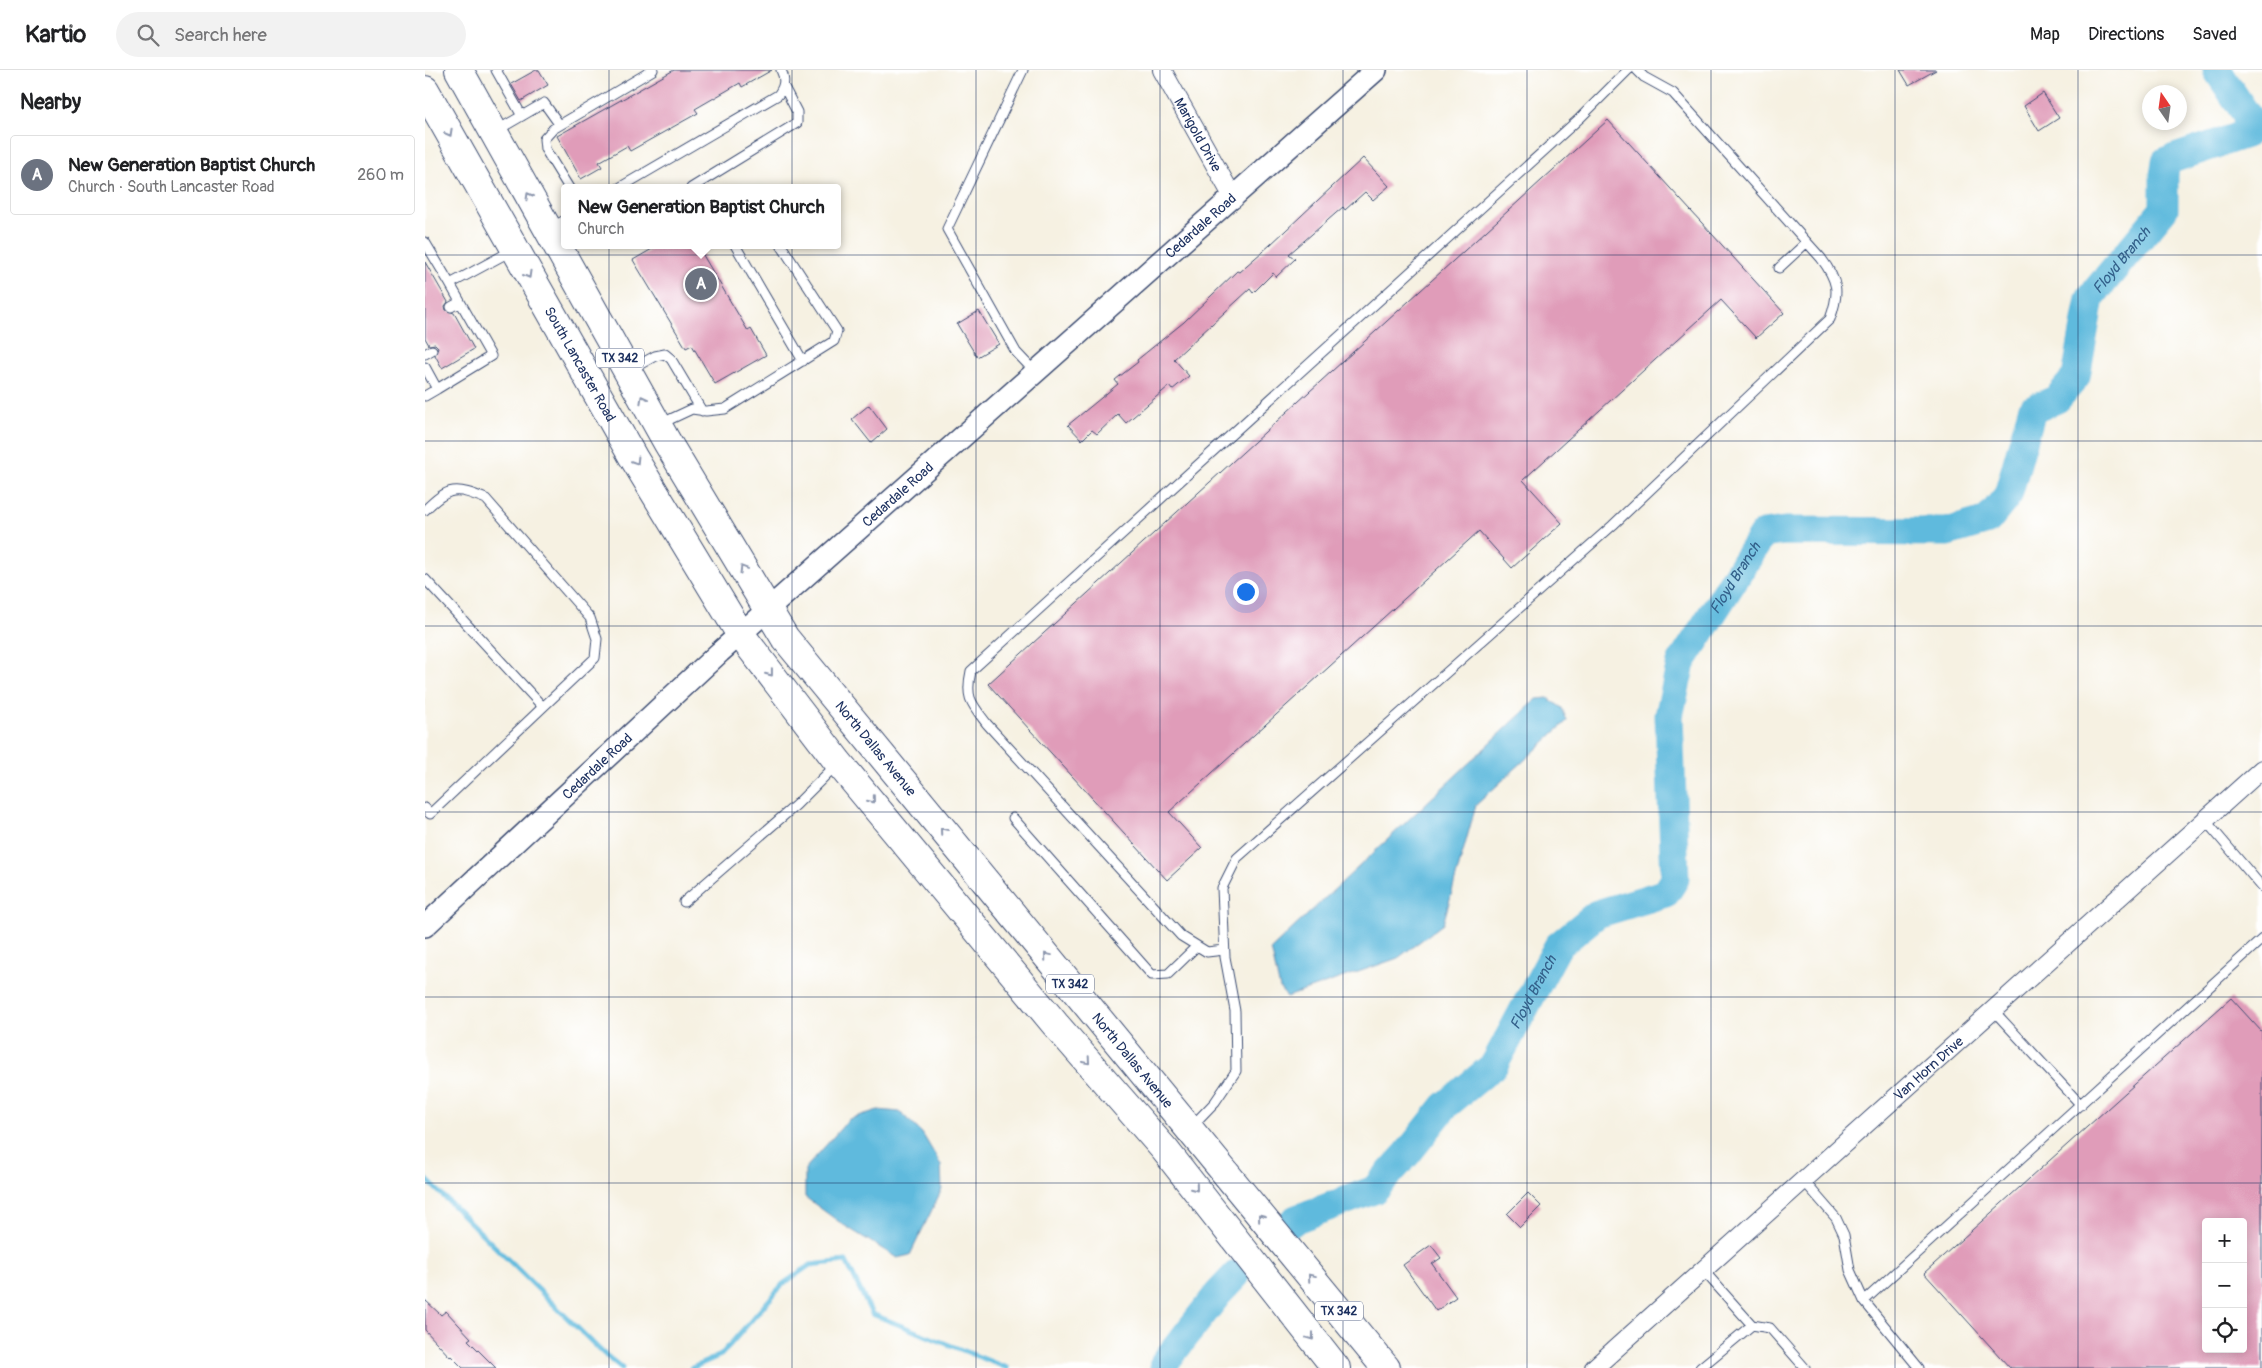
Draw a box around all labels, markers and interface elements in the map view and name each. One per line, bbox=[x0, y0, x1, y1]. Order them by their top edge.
search box bbox=[116, 12, 466, 57]
text: Kartio bbox=[25, 20, 86, 49]
icon: search bbox=[134, 21, 162, 49]
text: Search here bbox=[174, 23, 267, 47]
text: Map bbox=[2030, 23, 2060, 46]
text: Directions bbox=[2088, 23, 2164, 46]
text: Saved bbox=[2192, 23, 2237, 46]
north arrow bbox=[2142, 85, 2187, 130]
text: Nearby bbox=[20, 89, 81, 116]
street label: Marigold Drive bbox=[1170, 95, 1225, 175]
one-way arrow bbox=[442, 128, 452, 137]
text: New Generation Baptist Church bbox=[68, 153, 315, 177]
text: A bbox=[32, 165, 42, 185]
text: 260 m bbox=[357, 165, 404, 185]
text: Church · South Lancaster Road bbox=[68, 177, 275, 197]
popup bbox=[561, 184, 841, 249]
street label: Cedardale Road bbox=[1162, 190, 1240, 262]
one-way arrow bbox=[526, 192, 536, 201]
text: New Generation Baptist Church bbox=[577, 195, 825, 219]
text: Church bbox=[577, 219, 624, 239]
water label: Floyd Branch bbox=[2088, 223, 2156, 298]
pin: A bbox=[685, 265, 717, 303]
one-way arrow bbox=[522, 269, 532, 278]
street label: South Lancaster Road bbox=[541, 304, 619, 425]
road number: TX 342 bbox=[596, 348, 644, 368]
one-way arrow bbox=[639, 395, 649, 404]
one-way arrow bbox=[630, 455, 639, 464]
street label: Cedardale Road bbox=[859, 459, 937, 531]
water label: Floyd Branch bbox=[1706, 538, 1766, 618]
one-way arrow bbox=[739, 566, 749, 575]
your location bbox=[1233, 579, 1259, 605]
one-way arrow bbox=[765, 667, 773, 676]
street label: North Dallas Avenue bbox=[831, 698, 920, 800]
street label: Cedardale Road bbox=[559, 730, 636, 803]
one-way arrow bbox=[866, 794, 874, 803]
one-way arrow bbox=[941, 828, 949, 837]
water label: Floyd Branch bbox=[1506, 952, 1562, 1033]
one-way arrow bbox=[1043, 953, 1052, 962]
road number: TX 342 bbox=[1046, 974, 1094, 994]
street label: North Dallas Avenue bbox=[1088, 1010, 1176, 1112]
street label: Van Horn Drive bbox=[1890, 1033, 1967, 1104]
one-way arrow bbox=[1082, 1055, 1090, 1064]
one-way arrow bbox=[1190, 1182, 1198, 1191]
one-way arrow bbox=[1259, 1214, 1267, 1223]
map controls bbox=[2202, 1218, 2247, 1353]
button: + bbox=[2202, 1218, 2247, 1263]
button: − bbox=[2202, 1263, 2247, 1308]
one-way arrow bbox=[1307, 1273, 1316, 1282]
road number: TX 342 bbox=[1315, 1302, 1363, 1320]
button: locate bbox=[2202, 1308, 2247, 1353]
one-way arrow bbox=[1305, 1331, 1314, 1341]

